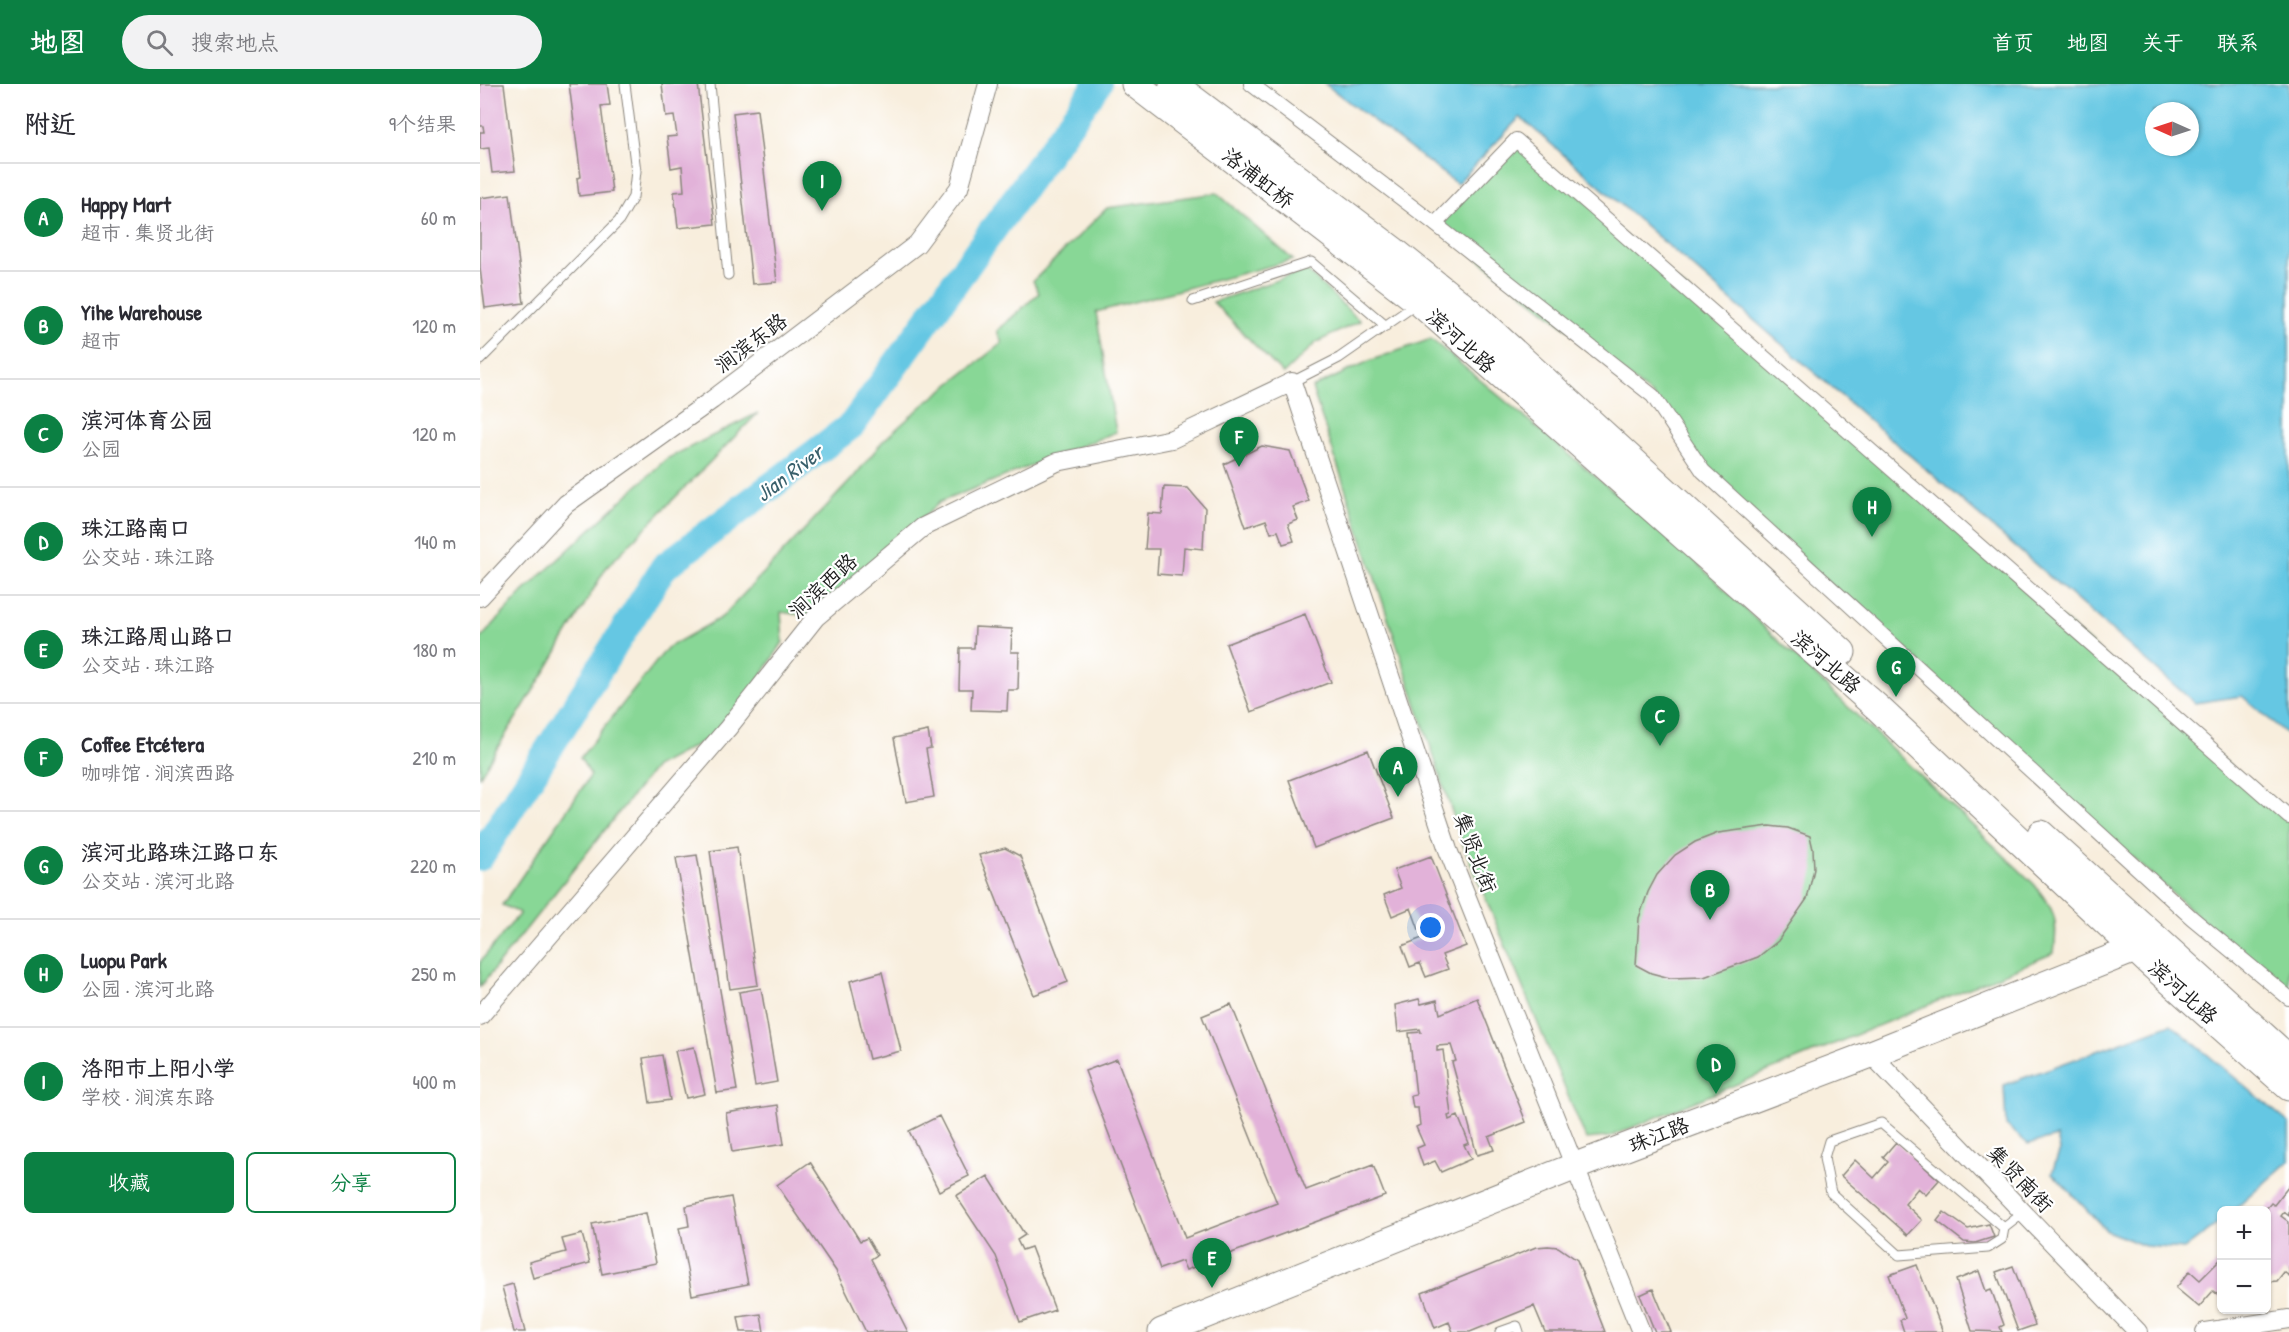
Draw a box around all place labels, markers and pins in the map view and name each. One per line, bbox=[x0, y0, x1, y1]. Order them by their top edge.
pin: I bbox=[802, 162, 842, 211]
pin: F bbox=[1220, 418, 1258, 467]
pin: H bbox=[1852, 488, 1892, 537]
pin: G bbox=[1876, 648, 1916, 697]
pin: C bbox=[1640, 696, 1680, 746]
pin: A bbox=[1378, 748, 1418, 797]
pin: B bbox=[1690, 870, 1730, 920]
pin: D bbox=[1696, 1044, 1736, 1094]
pin: E bbox=[1192, 1238, 1232, 1288]

